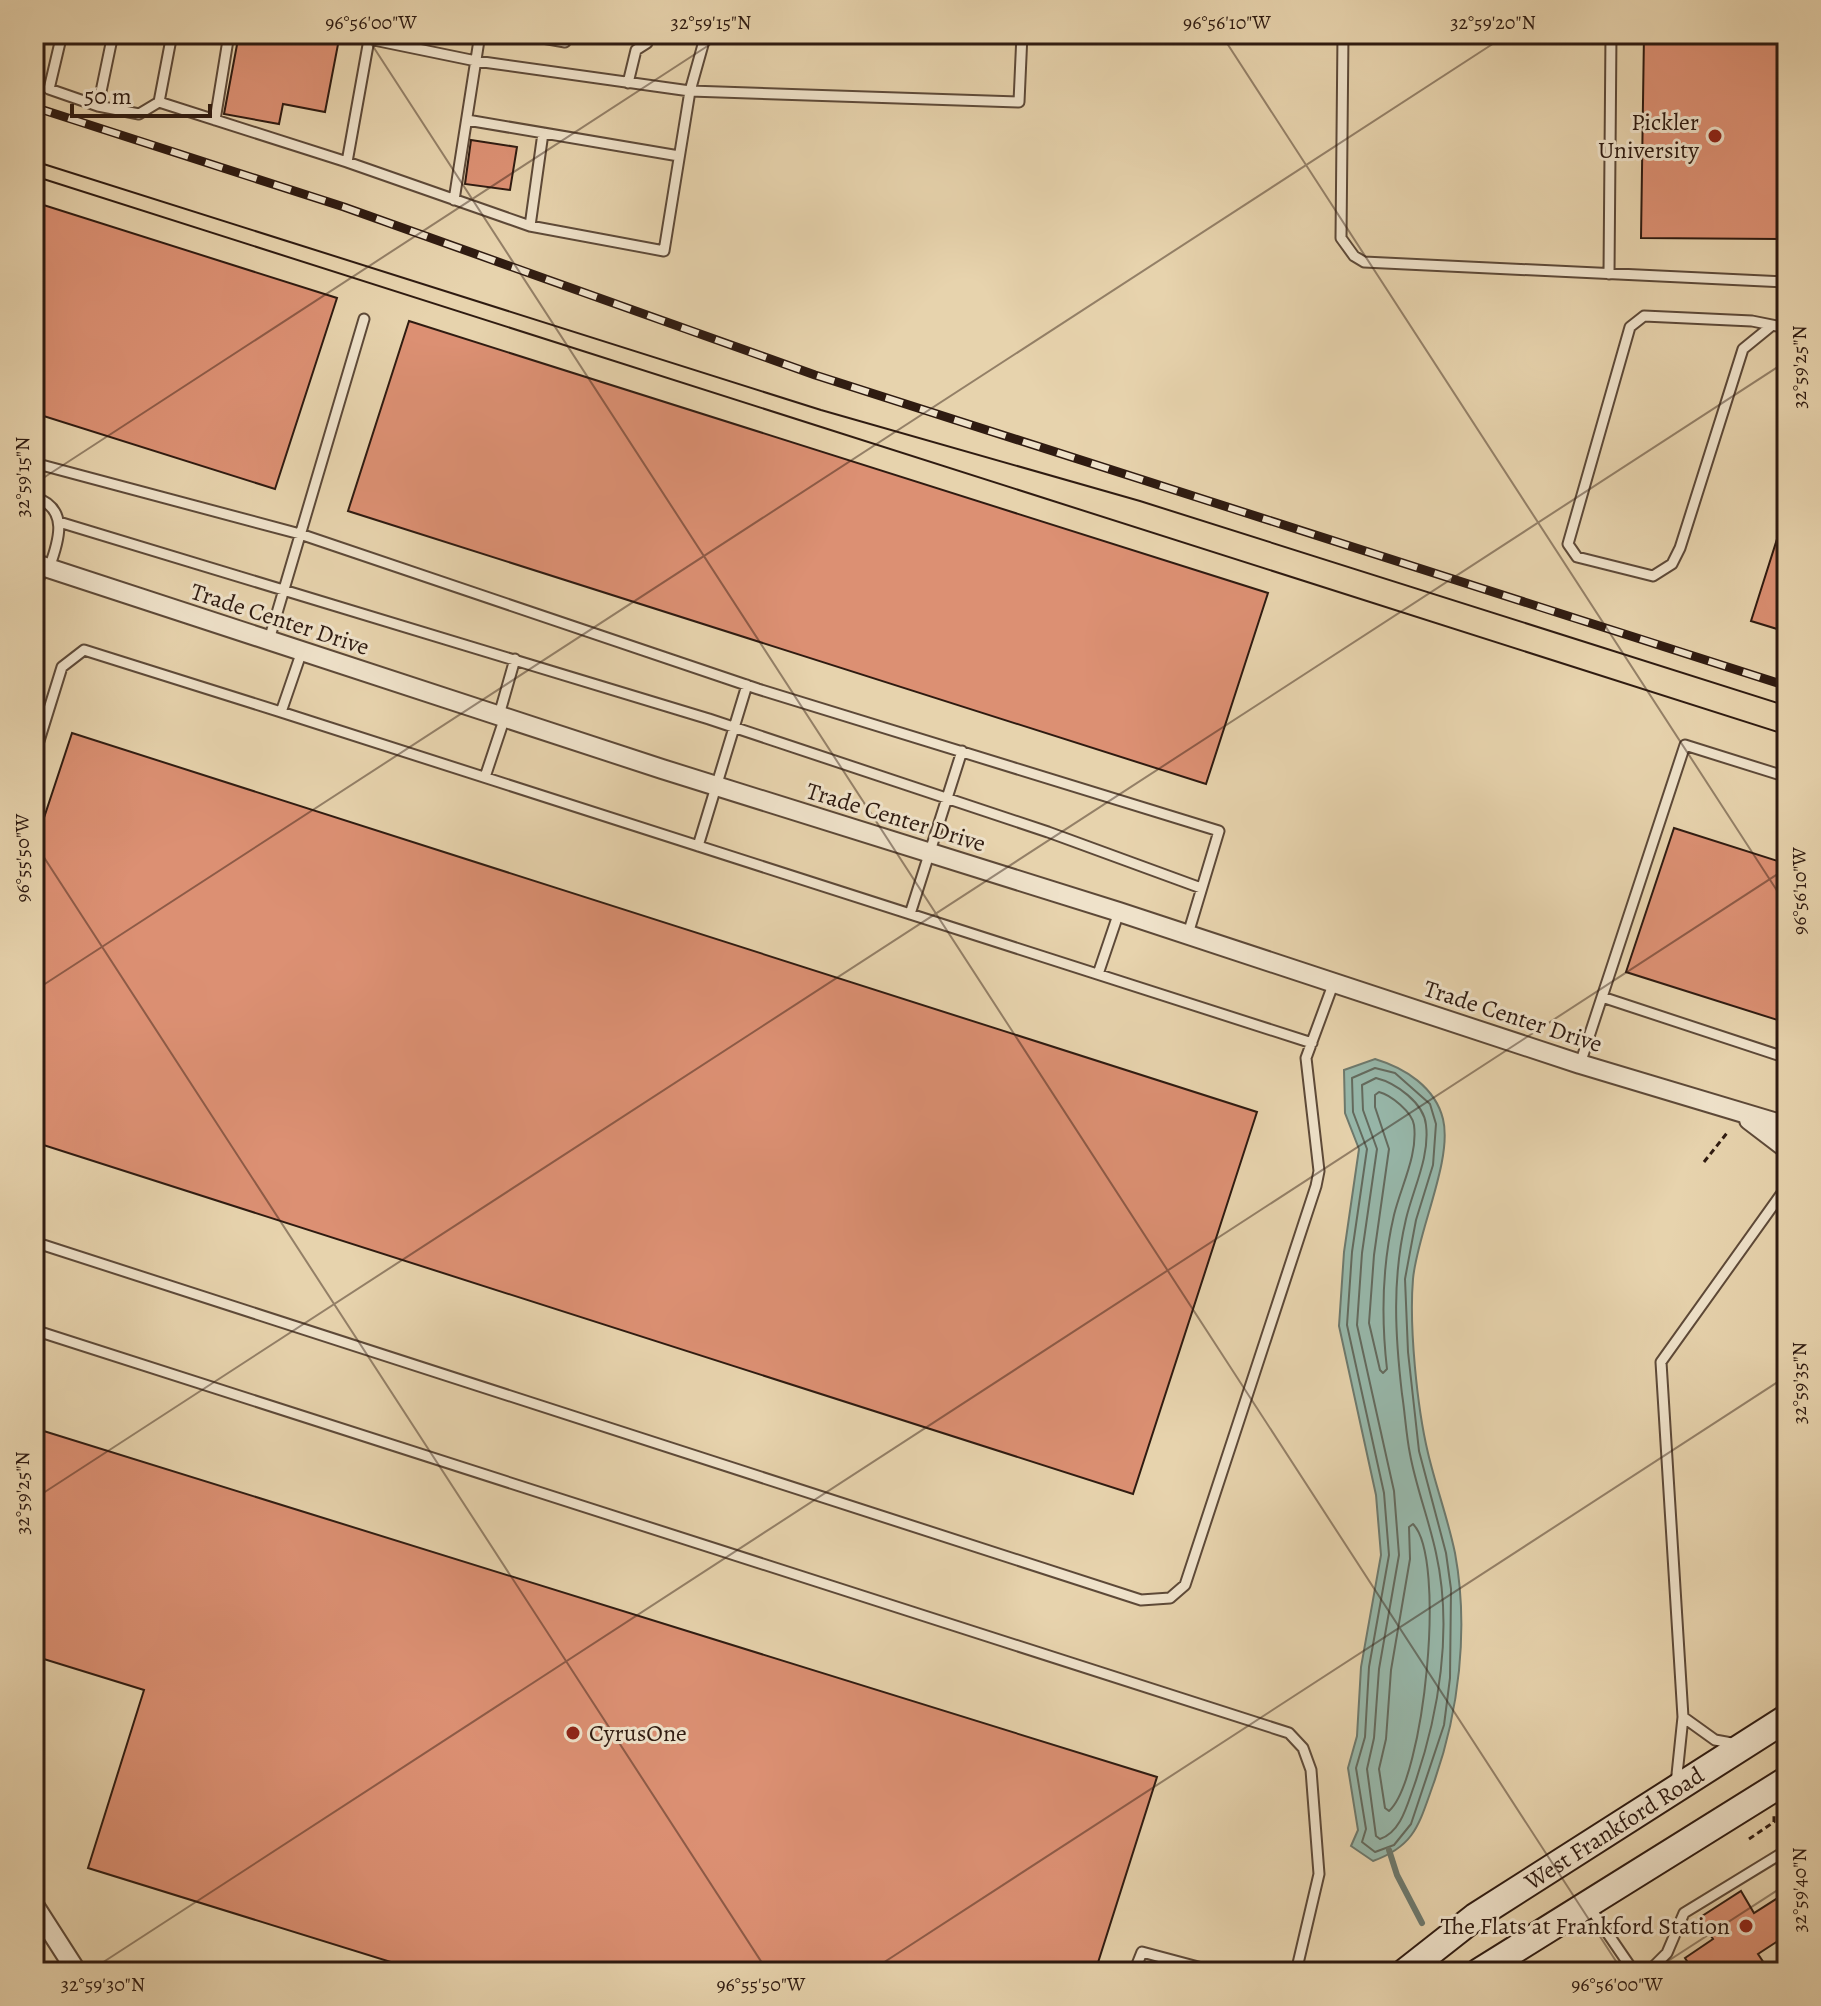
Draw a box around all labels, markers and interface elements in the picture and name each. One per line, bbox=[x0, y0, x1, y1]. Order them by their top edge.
text: 96°56'00"W bbox=[325, 9, 417, 36]
text: 32°59'15"N bbox=[671, 9, 751, 36]
text: 96°56'10"W bbox=[1183, 9, 1271, 36]
text: 32°59'20"N bbox=[1450, 9, 1536, 36]
scale bar bbox=[72, 68, 210, 118]
text: 50 m bbox=[84, 80, 132, 112]
place label: Pickler University bbox=[1598, 106, 1699, 166]
marker: Pickler University bbox=[1706, 127, 1724, 145]
text: 32°59'25"N bbox=[1786, 325, 1813, 409]
text: 32°59'15"N bbox=[9, 437, 36, 517]
street label: Trade Center Drive bbox=[187, 575, 373, 663]
street label: Trade Center Drive bbox=[802, 775, 990, 859]
text: 96°55'50"W bbox=[9, 813, 36, 902]
text: 96°56'10"W bbox=[1786, 847, 1813, 935]
street label: Trade Center Drive bbox=[1420, 972, 1606, 1060]
text: 32°59'35"N bbox=[1786, 1342, 1813, 1424]
text: 32°59'25"N bbox=[9, 1451, 36, 1535]
place label: CyrusOne bbox=[589, 1717, 687, 1749]
marker: CyrusOne bbox=[564, 1724, 582, 1742]
street label: West Frankford Road bbox=[1517, 1759, 1710, 1898]
text: 32°59'40"N bbox=[1786, 1847, 1813, 1933]
place label: The Flats at Frankford Station bbox=[1441, 1910, 1730, 1942]
marker: The Flats at Frankford Station bbox=[1737, 1917, 1755, 1935]
text: 32°59'30"N bbox=[61, 1971, 145, 1998]
text: 96°55'50"W bbox=[717, 1971, 806, 1998]
text: 96°56'00"W bbox=[1571, 1971, 1663, 1998]

